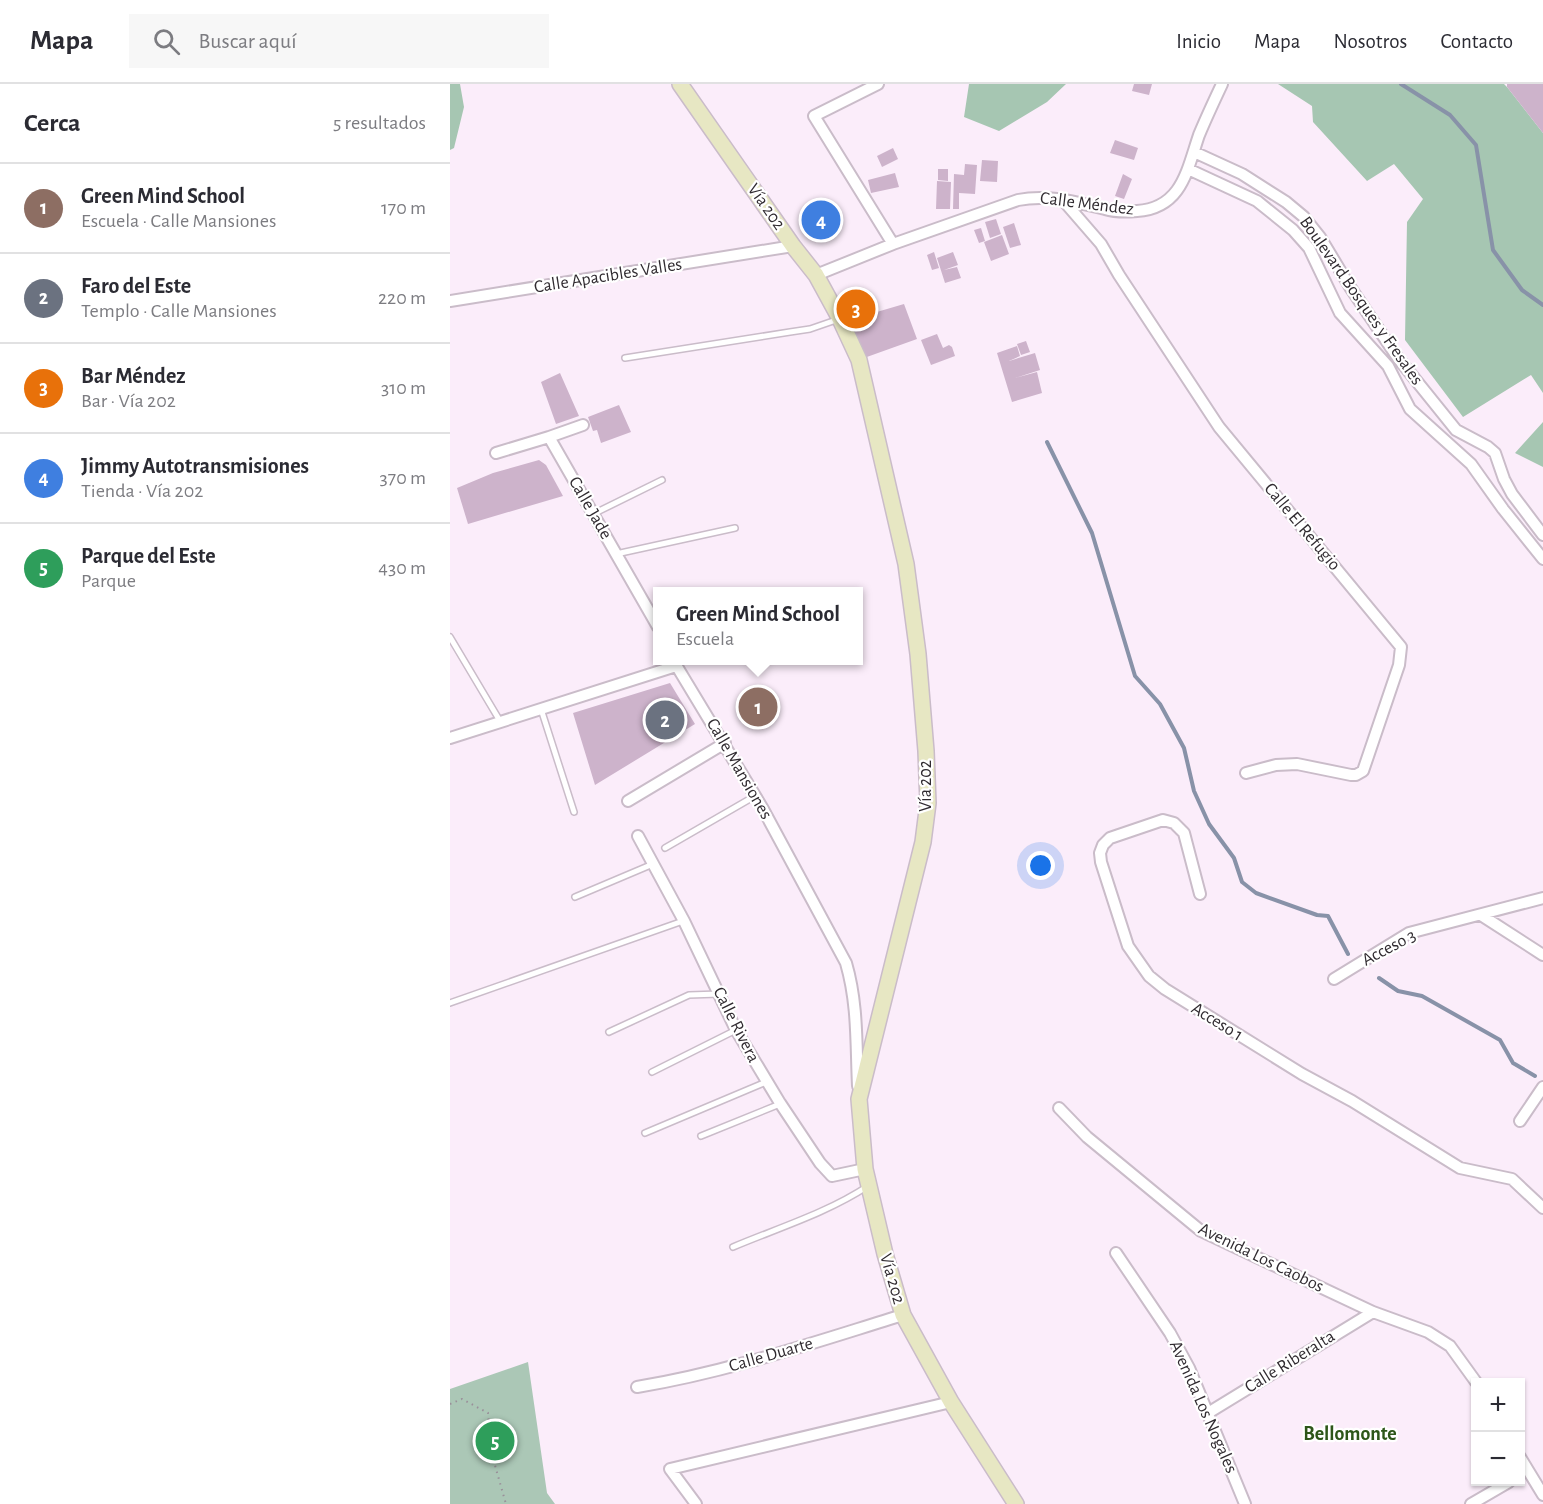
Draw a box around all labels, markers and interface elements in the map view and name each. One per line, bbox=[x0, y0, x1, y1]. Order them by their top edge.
search box bbox=[129, 14, 549, 68]
icon: search bbox=[150, 25, 183, 58]
text: Mapa bbox=[30, 27, 93, 55]
text: Buscar aquí bbox=[198, 30, 297, 52]
text: Inicio bbox=[1176, 31, 1221, 52]
text: Mapa bbox=[1254, 31, 1301, 52]
text: Nosotros bbox=[1334, 31, 1407, 52]
text: Contacto bbox=[1440, 31, 1513, 52]
text: Cerca bbox=[24, 110, 81, 136]
text: 5 resultados bbox=[333, 113, 426, 133]
street label: Vía 202 bbox=[744, 181, 788, 233]
text: Green Mind School bbox=[81, 185, 245, 207]
street label: Calle Méndez bbox=[1039, 189, 1135, 219]
text: 1 bbox=[40, 198, 47, 218]
text: 170 m bbox=[381, 198, 426, 218]
pin: 4 bbox=[802, 198, 841, 242]
text: Escuela · Calle Mansiones bbox=[81, 211, 276, 231]
street label: Boulevard Bosques y Fresales bbox=[1296, 213, 1426, 389]
street label: Calle Apacibles Valles bbox=[533, 255, 683, 297]
text: Faro del Este bbox=[81, 275, 191, 297]
pin: 3 bbox=[836, 286, 876, 332]
text: 2 bbox=[39, 288, 48, 308]
text: 220 m bbox=[378, 288, 426, 308]
text: Templo · Calle Mansiones bbox=[81, 301, 277, 321]
text: Bar Méndez bbox=[81, 365, 186, 387]
text: 3 bbox=[39, 378, 48, 398]
text: 310 m bbox=[381, 378, 426, 398]
text: Bar · Vía 202 bbox=[81, 391, 176, 411]
text: Jimmy Autotransmisiones bbox=[81, 455, 309, 477]
text: 4 bbox=[38, 468, 49, 488]
text: 370 m bbox=[380, 468, 426, 488]
street label: Calle Jade bbox=[565, 474, 615, 542]
street label: Calle El Refugio bbox=[1260, 480, 1344, 574]
text: Tienda · Vía 202 bbox=[81, 481, 203, 501]
text: Parque del Este bbox=[81, 545, 216, 567]
text: 5 bbox=[39, 558, 48, 578]
text: 430 m bbox=[378, 558, 426, 578]
text: Parque bbox=[81, 571, 136, 591]
popup bbox=[653, 587, 863, 665]
text: Green Mind School bbox=[676, 603, 840, 625]
text: Escuela bbox=[676, 629, 734, 649]
pin: 1 bbox=[738, 684, 778, 730]
pin: 2 bbox=[646, 698, 684, 742]
street label: Calle Mansiones bbox=[703, 715, 775, 823]
street label: Vía 202 bbox=[917, 760, 935, 812]
your location bbox=[1026, 851, 1055, 880]
street label: Acceso 3 bbox=[1359, 926, 1419, 970]
street label: Calle Rivera bbox=[709, 984, 763, 1066]
street label: Acceso 1 bbox=[1188, 999, 1246, 1045]
street label: Avenida Los Caobos bbox=[1196, 1220, 1326, 1296]
street label: Vía 202 bbox=[876, 1252, 908, 1306]
street label: Calle Riberalta bbox=[1242, 1327, 1338, 1397]
street label: Calle Duarte bbox=[727, 1334, 815, 1376]
street label: Avenida Los Nogales bbox=[1166, 1338, 1240, 1476]
map controls bbox=[1471, 1378, 1525, 1486]
button: + bbox=[1471, 1378, 1525, 1432]
pin: 5 bbox=[476, 1418, 514, 1464]
district label: Bellomonte bbox=[1303, 1424, 1397, 1444]
button: − bbox=[1471, 1432, 1525, 1486]

